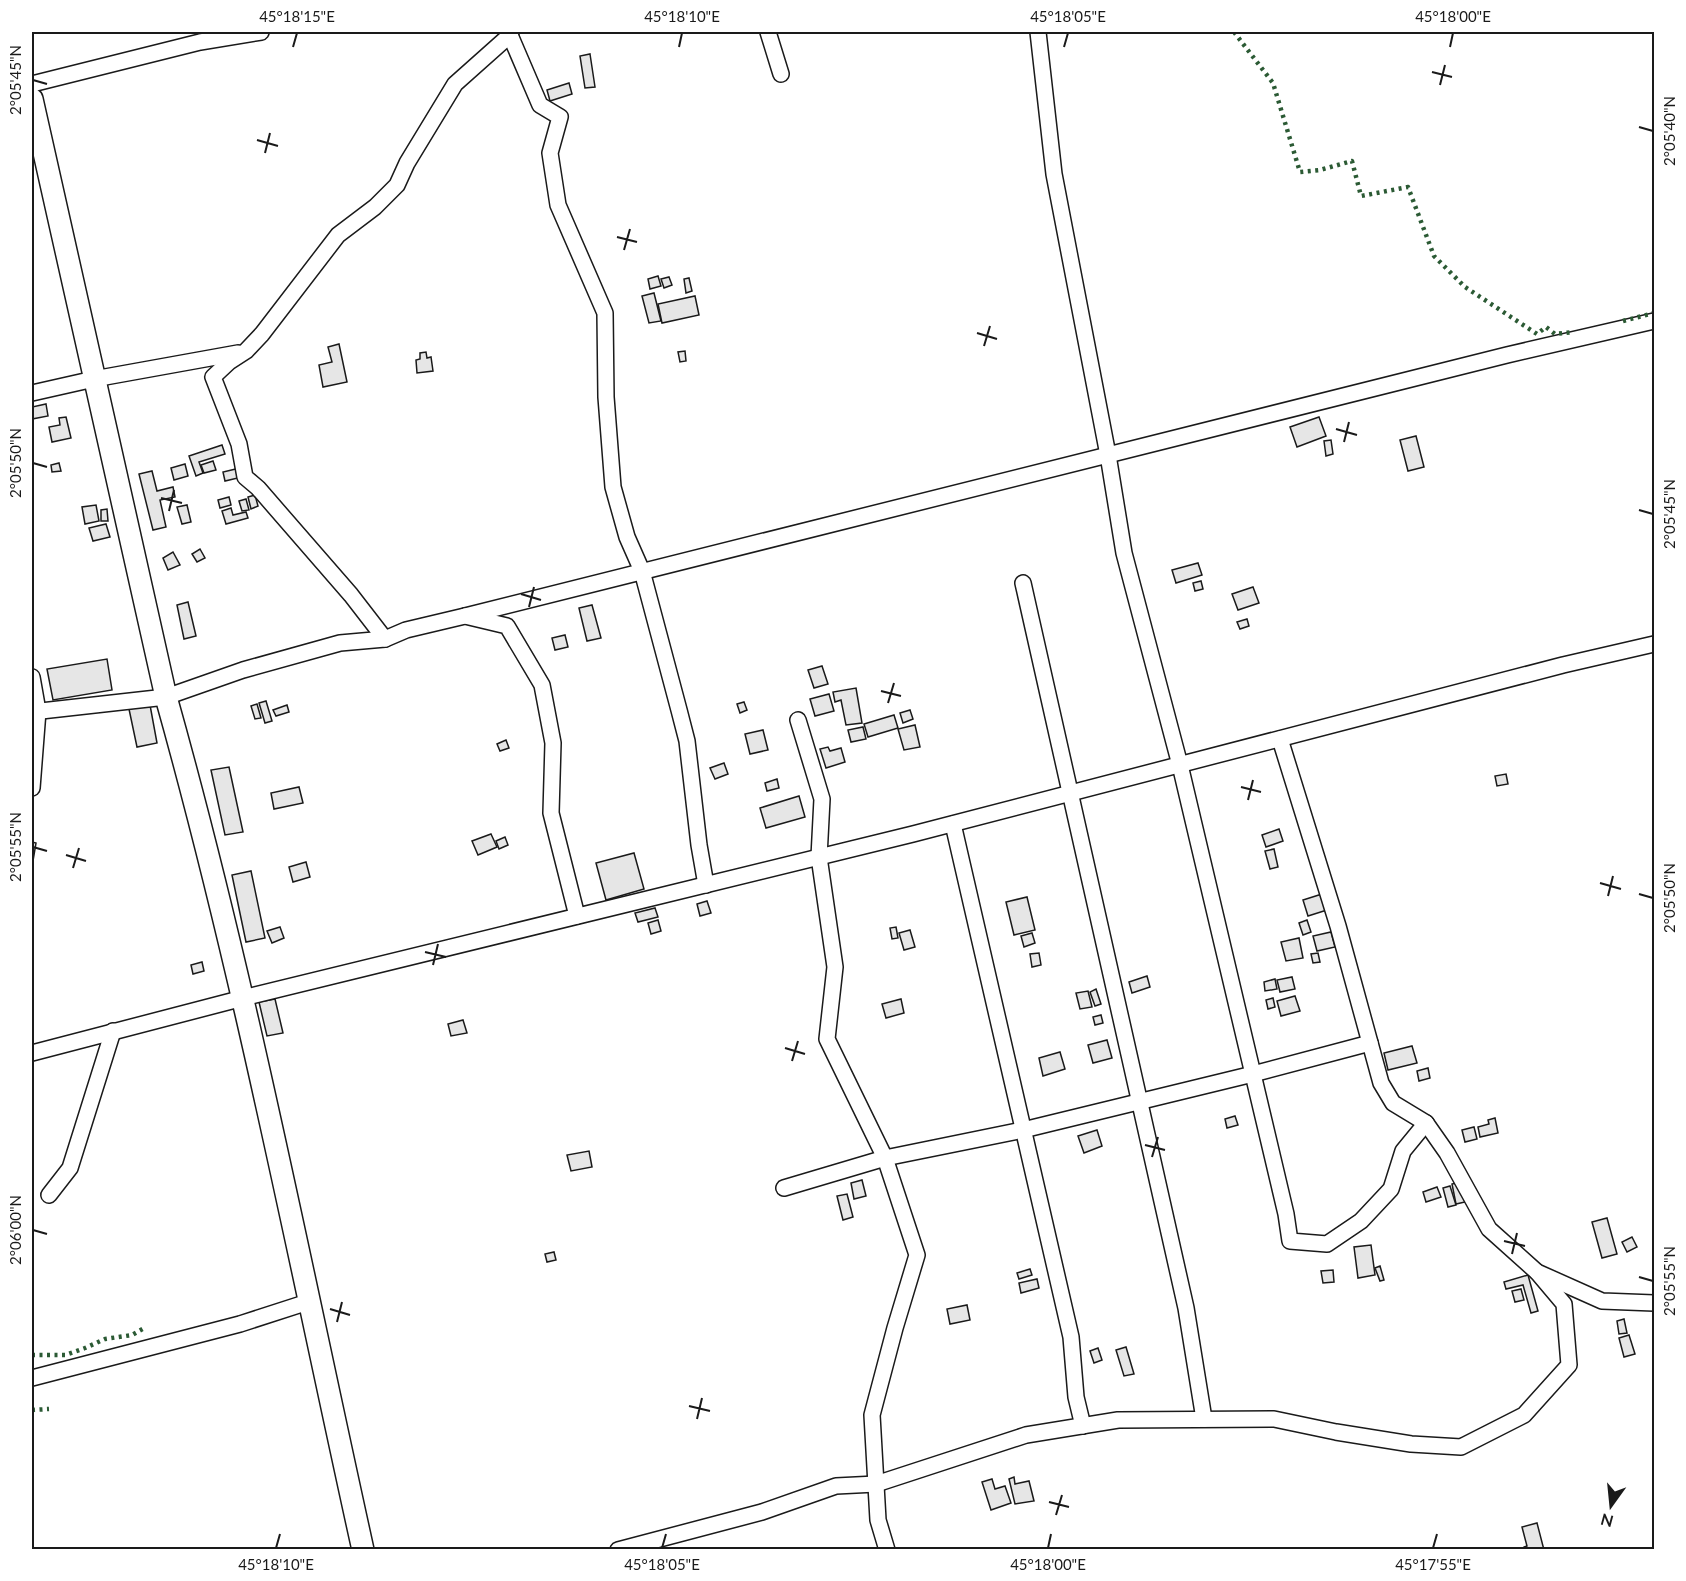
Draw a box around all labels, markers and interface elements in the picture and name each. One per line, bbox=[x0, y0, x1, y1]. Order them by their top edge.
text: 45°18'15"E bbox=[259, 7, 335, 25]
text: 45°18'10"E bbox=[644, 7, 720, 25]
text: 45°18'05"E bbox=[1030, 7, 1106, 25]
text: 45°18'00"E bbox=[1415, 7, 1491, 25]
text: 2°05'45"N bbox=[6, 45, 24, 115]
text: 2°05'40"N bbox=[1660, 96, 1678, 166]
text: 2°05'50"N bbox=[6, 428, 24, 498]
text: 2°05'45"N bbox=[1660, 479, 1678, 549]
text: 2°05'55"N bbox=[6, 812, 24, 882]
text: 2°05'50"N bbox=[1660, 863, 1678, 933]
text: 2°06'00"N bbox=[6, 1195, 24, 1265]
text: 2°05'55"N bbox=[1660, 1246, 1678, 1316]
north arrow bbox=[1581, 1476, 1641, 1536]
text: N bbox=[1599, 1510, 1615, 1532]
text: 45°18'10"E bbox=[238, 1555, 314, 1573]
text: 45°18'05"E bbox=[624, 1555, 700, 1573]
text: 45°18'00"E bbox=[1010, 1555, 1086, 1573]
text: 45°17'55"E bbox=[1395, 1555, 1471, 1573]

